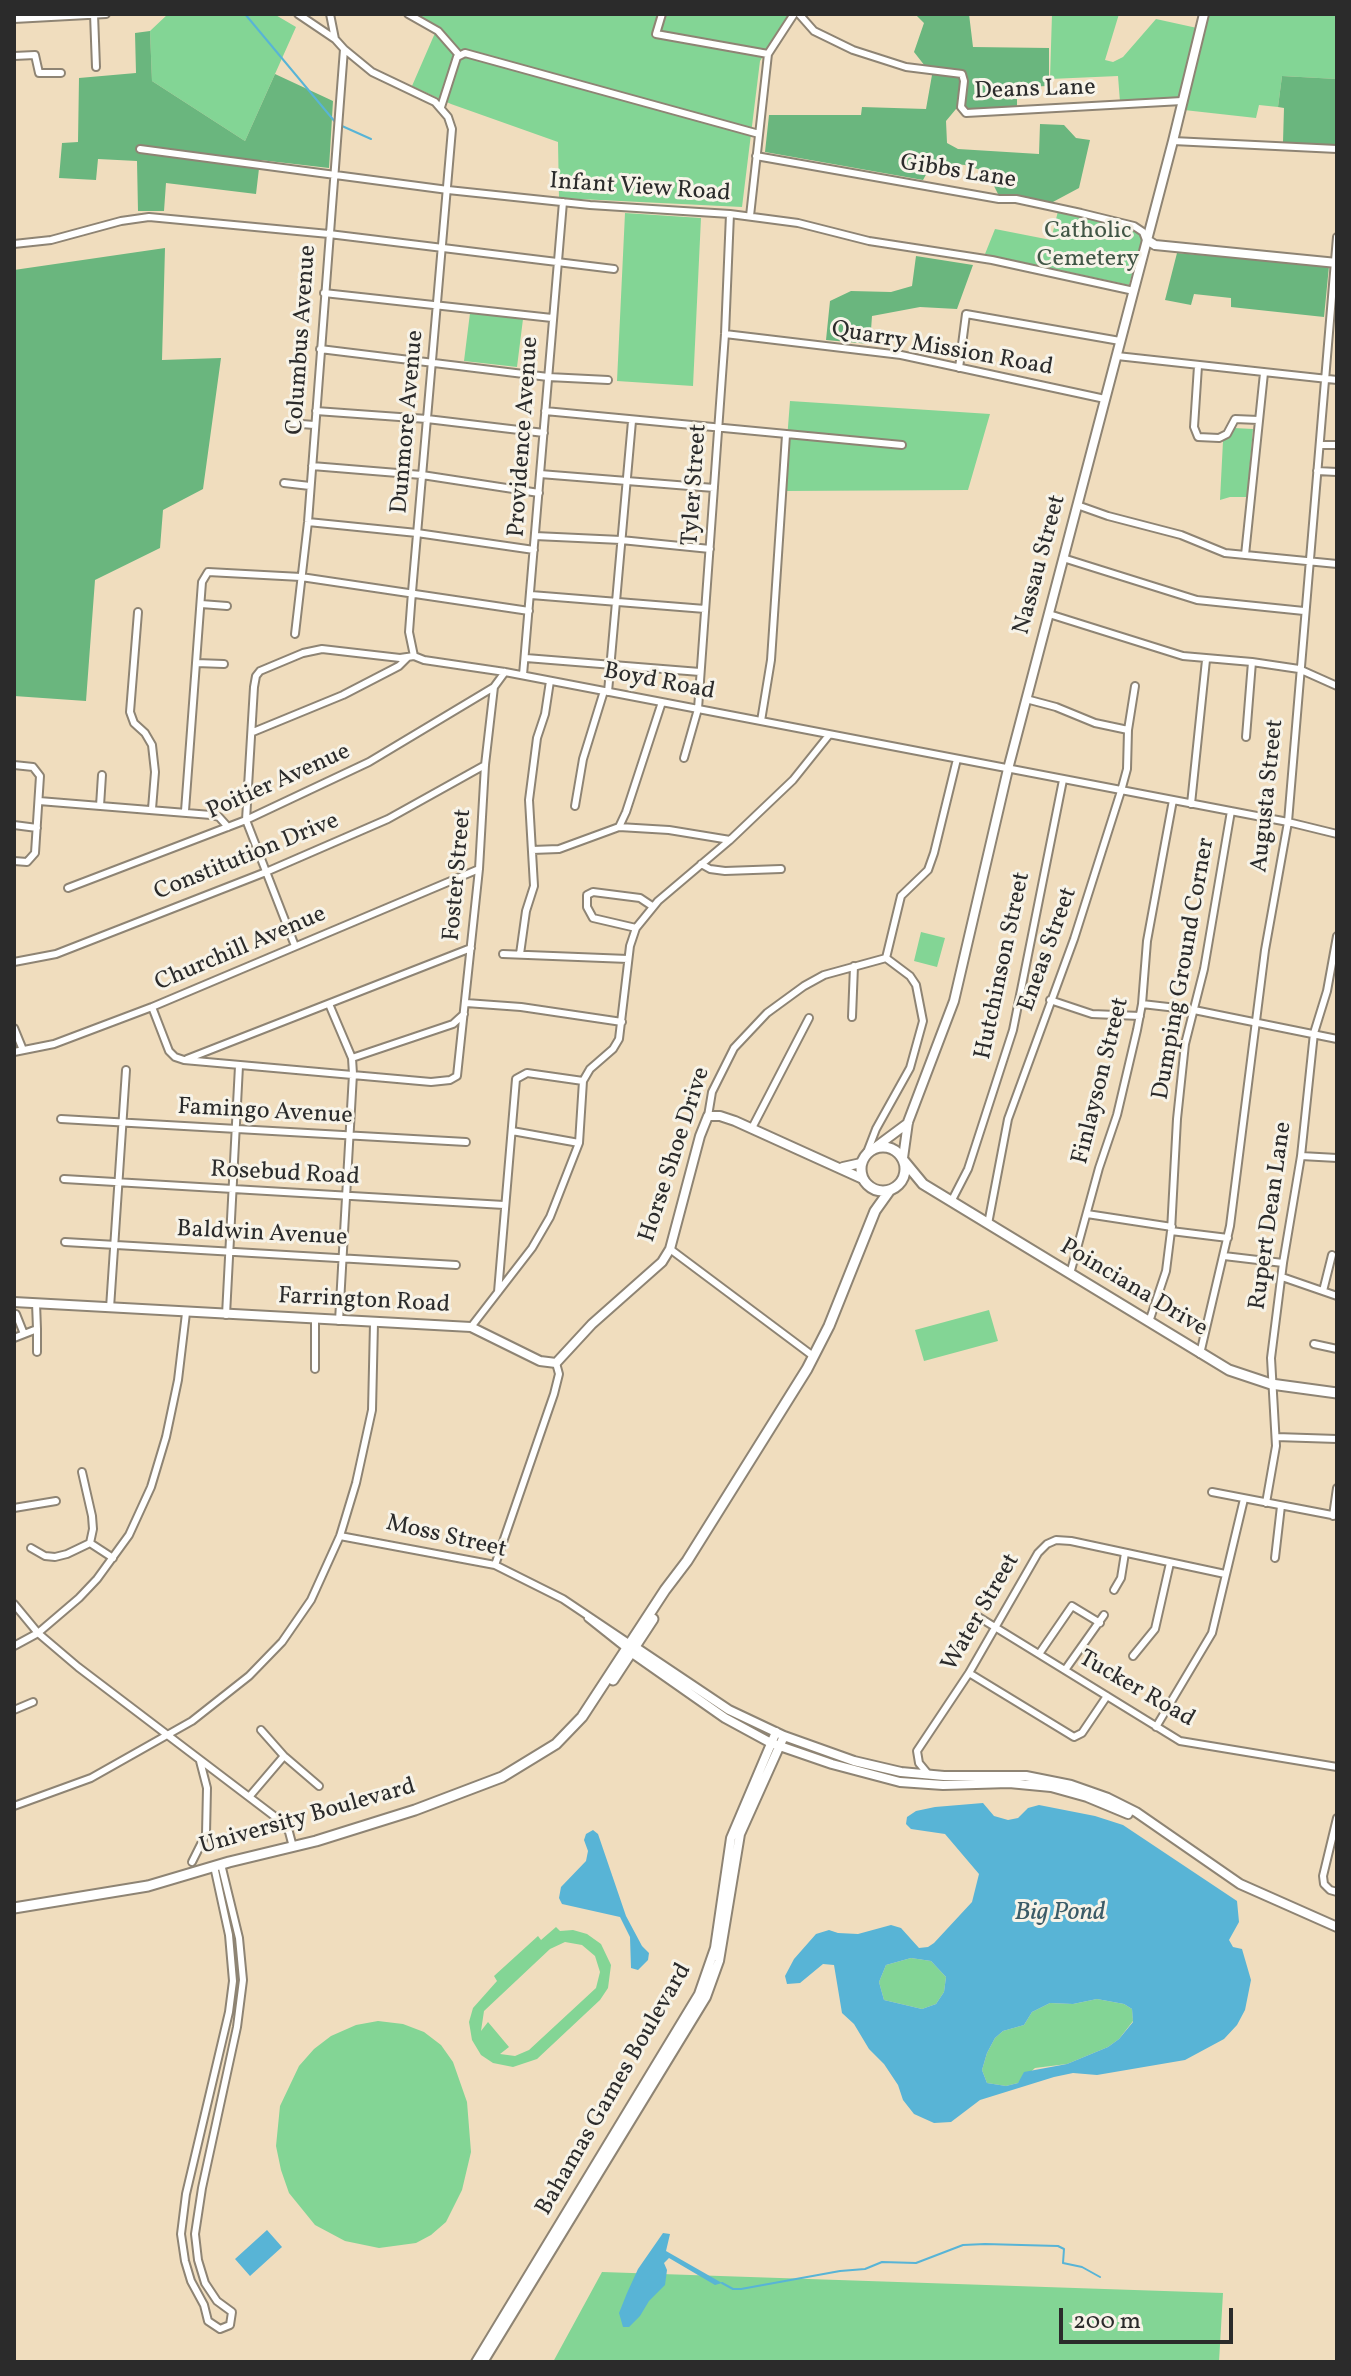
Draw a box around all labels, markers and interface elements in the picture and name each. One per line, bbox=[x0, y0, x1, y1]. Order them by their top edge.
street label: Deans Lane bbox=[974, 74, 1096, 108]
street label: Gibbs Lane bbox=[898, 150, 1018, 196]
street label: Infant View Road bbox=[548, 168, 732, 210]
park label: Catholic Cemetery bbox=[1037, 219, 1139, 275]
street label: Columbus Avenue bbox=[282, 244, 324, 436]
street label: Quarry Mission Road bbox=[829, 316, 1055, 384]
street label: Dunmore Avenue bbox=[387, 329, 431, 515]
street label: Providence Avenue bbox=[504, 336, 546, 538]
street label: Tyler Street bbox=[677, 423, 715, 547]
street label: Nassau Street bbox=[1009, 492, 1073, 638]
street label: Boyd Road bbox=[601, 658, 717, 708]
street label: Augusta Street bbox=[1247, 718, 1291, 874]
street label: Poitier Avenue bbox=[203, 739, 355, 827]
street label: Constitution Drive bbox=[150, 808, 344, 908]
street label: Foster Street bbox=[439, 808, 479, 942]
street label: Dumping Ground Corner bbox=[1148, 836, 1222, 1102]
street label: Hutchinson Street bbox=[970, 870, 1038, 1062]
street label: Eneas Street bbox=[1013, 884, 1085, 1016]
street label: Churchill Avenue bbox=[151, 901, 331, 999]
street label: Finlayson Street bbox=[1067, 995, 1137, 1167]
street label: Horse Shoe Drive bbox=[634, 1064, 718, 1246]
street label: Famingo Avenue bbox=[177, 1094, 353, 1132]
street label: Rupert Dean Lane bbox=[1245, 1120, 1299, 1312]
street label: Rosebud Road bbox=[210, 1157, 360, 1193]
street label: Baldwin Avenue bbox=[176, 1216, 348, 1254]
street label: Poinciana Drive bbox=[1054, 1234, 1212, 1344]
street label: Farrington Road bbox=[277, 1283, 451, 1321]
street label: Moss Street bbox=[383, 1510, 509, 1566]
street label: Water Street bbox=[937, 1549, 1027, 1677]
street label: Tucker Road bbox=[1073, 1645, 1199, 1735]
street label: University Boulevard bbox=[197, 1773, 419, 1863]
water label: Big Pond bbox=[1015, 1898, 1105, 1930]
street label: Bahamas Games Boulevard bbox=[531, 1959, 699, 2221]
scale bar bbox=[1063, 2292, 1237, 2342]
text: 200 m bbox=[1073, 2305, 1141, 2339]

